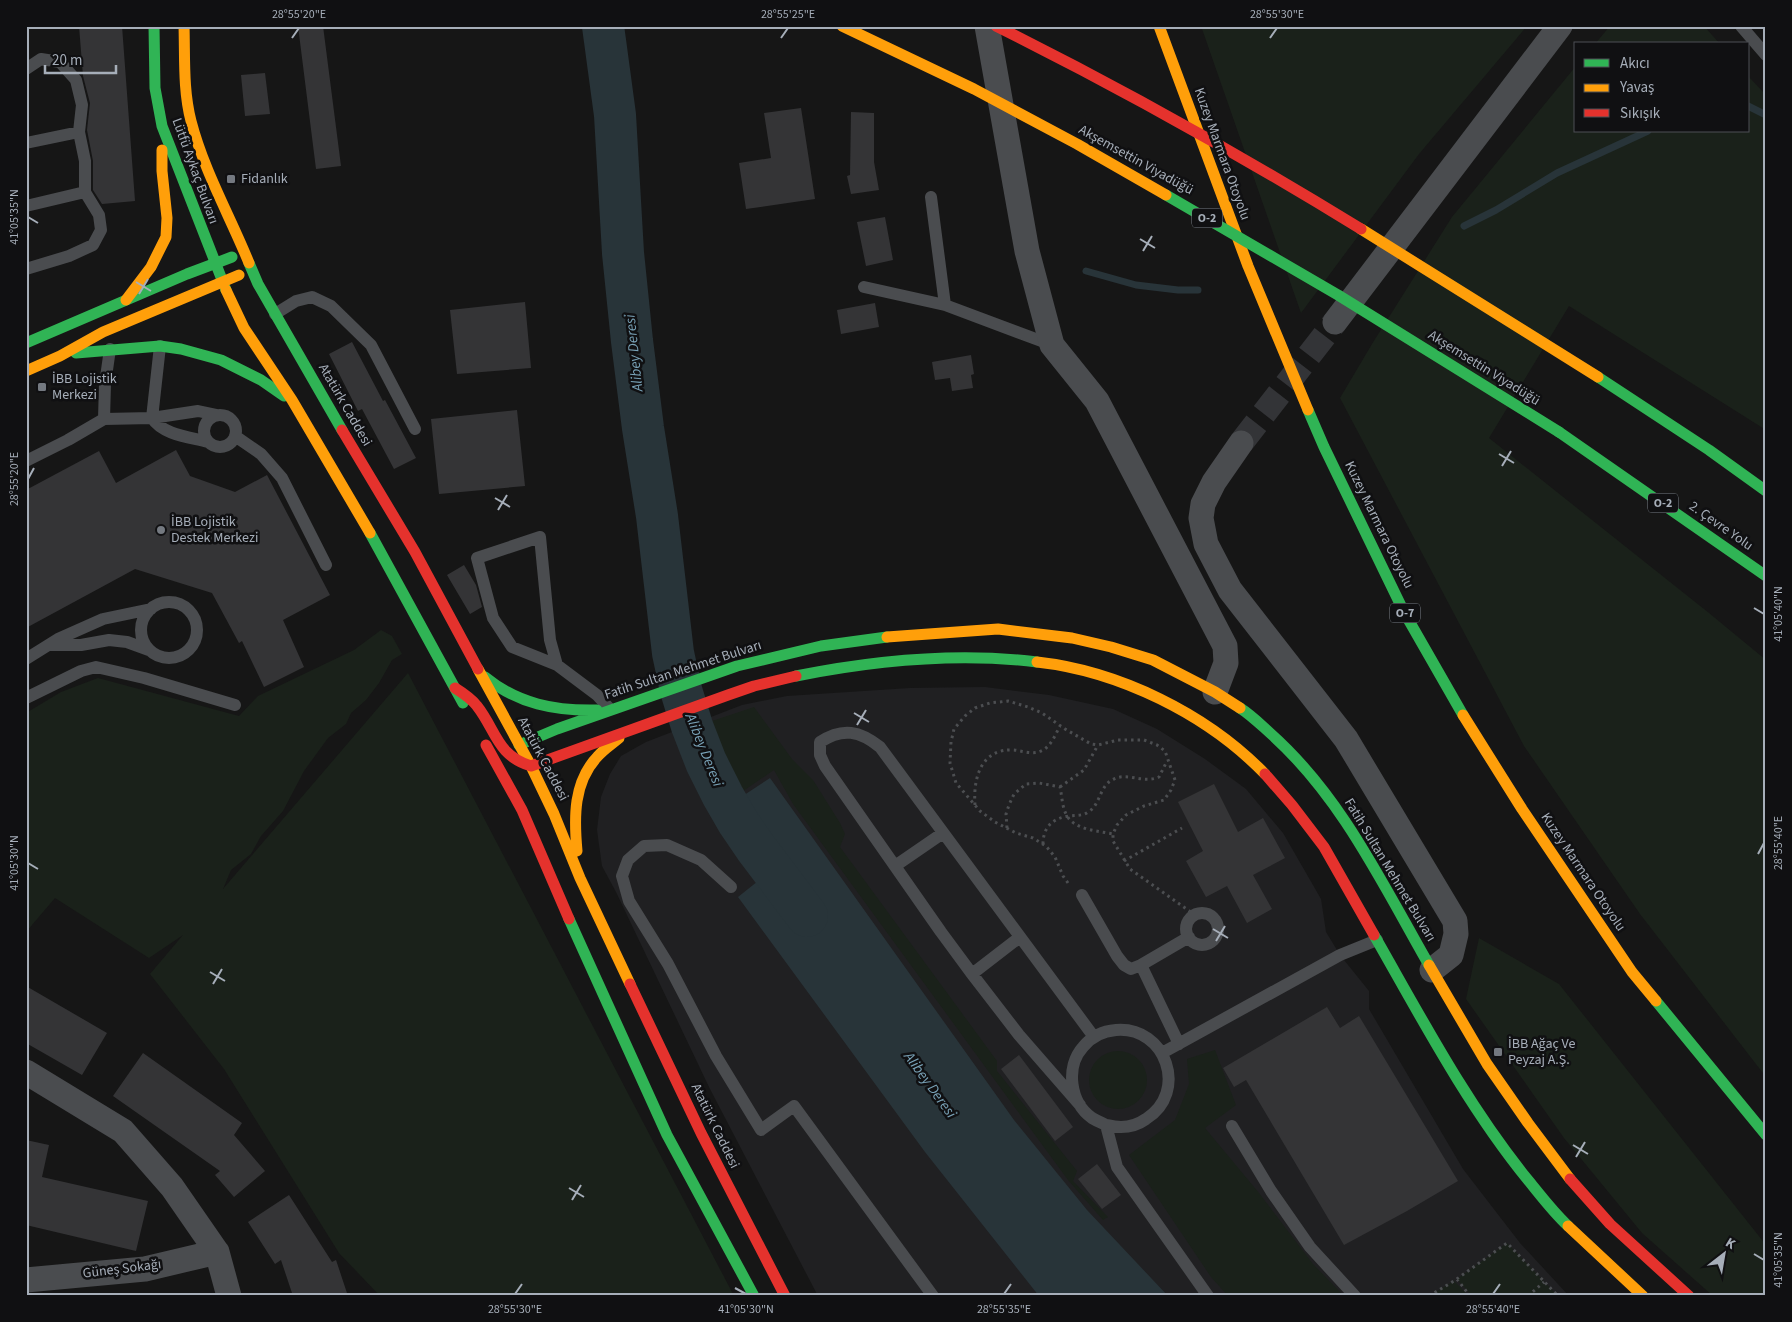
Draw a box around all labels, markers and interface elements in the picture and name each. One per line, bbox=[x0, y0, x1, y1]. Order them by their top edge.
text: 28°55'20"E bbox=[272, 6, 326, 23]
text: 28°55'25"E bbox=[761, 6, 815, 23]
text: 28°55'30"E bbox=[1250, 6, 1304, 23]
scale bar bbox=[45, 42, 116, 74]
legend bbox=[1574, 42, 1750, 132]
text: 20 m bbox=[52, 50, 82, 71]
text: Akıcı bbox=[1620, 53, 1650, 74]
text: Yavaş bbox=[1619, 77, 1654, 98]
street label: Kuzey Marmara Otoyolu bbox=[1189, 85, 1255, 223]
text: Sıkışık bbox=[1620, 103, 1661, 124]
street label: Lütfü Aykaç Bulvarı bbox=[167, 115, 223, 227]
street label: Akşemsettin Viyadüğü bbox=[1075, 120, 1197, 200]
place label: Fidanlık bbox=[241, 169, 288, 189]
marker: Fidanlık bbox=[225, 173, 237, 185]
text: 41°05'35"N bbox=[6, 189, 23, 245]
road number: O-2 bbox=[1192, 208, 1222, 228]
water label: Alibey Deresi bbox=[619, 313, 649, 394]
street label: Akşemsettin Viyadüğü bbox=[1424, 325, 1544, 411]
street label: Atatürk Caddesi bbox=[313, 360, 377, 450]
place label: İBB Lojistik Merkezi bbox=[52, 369, 117, 405]
marker: İBB Lojistik Merkezi bbox=[36, 381, 48, 393]
text: 28°55'20"E bbox=[6, 452, 23, 506]
street label: Kuzey Marmara Otoyolu bbox=[1339, 458, 1419, 592]
road number: O-2 bbox=[1648, 493, 1678, 512]
street label: 2. Çevre Yolu bbox=[1685, 497, 1757, 555]
place label: İBB Lojistik Destek Merkezi bbox=[171, 512, 258, 548]
marker: İBB Lojistik Destek Merkezi bbox=[155, 524, 167, 536]
text: 41°05'40"N bbox=[1770, 586, 1787, 642]
road number: O-7 bbox=[1390, 604, 1420, 622]
street label: Fatih Sultan Mehmet Bulvarı bbox=[602, 635, 764, 705]
water label: Alibey Deresi bbox=[679, 709, 728, 790]
street label: Atatürk Caddesi bbox=[512, 713, 574, 805]
street label: Fatih Sultan Mehmet Bulvarı bbox=[1339, 794, 1441, 946]
street label: Kuzey Marmara Otoyolu bbox=[1536, 809, 1630, 935]
text: 28°55'40"E bbox=[1770, 816, 1787, 870]
text: 41°05'30"N bbox=[6, 835, 23, 891]
place label: İBB Ağaç Ve Peyzaj A.Ş. bbox=[1508, 1034, 1576, 1070]
marker: İBB Ağaç Ve Peyzaj A.Ş. bbox=[1492, 1046, 1504, 1058]
water label: Alibey Deresi bbox=[898, 1047, 962, 1123]
street label: Atatürk Caddesi bbox=[686, 1080, 744, 1172]
north arrow bbox=[1700, 1230, 1750, 1280]
text: 41°05'35"N bbox=[1770, 1232, 1787, 1288]
text: K bbox=[1721, 1233, 1739, 1255]
street label: Güneş Sokağı bbox=[82, 1254, 162, 1284]
text: 28°55'30"E bbox=[488, 1301, 542, 1318]
text: 41°05'30"N bbox=[718, 1301, 774, 1318]
text: 28°55'35"E bbox=[977, 1301, 1031, 1318]
text: 28°55'40"E bbox=[1466, 1301, 1520, 1318]

